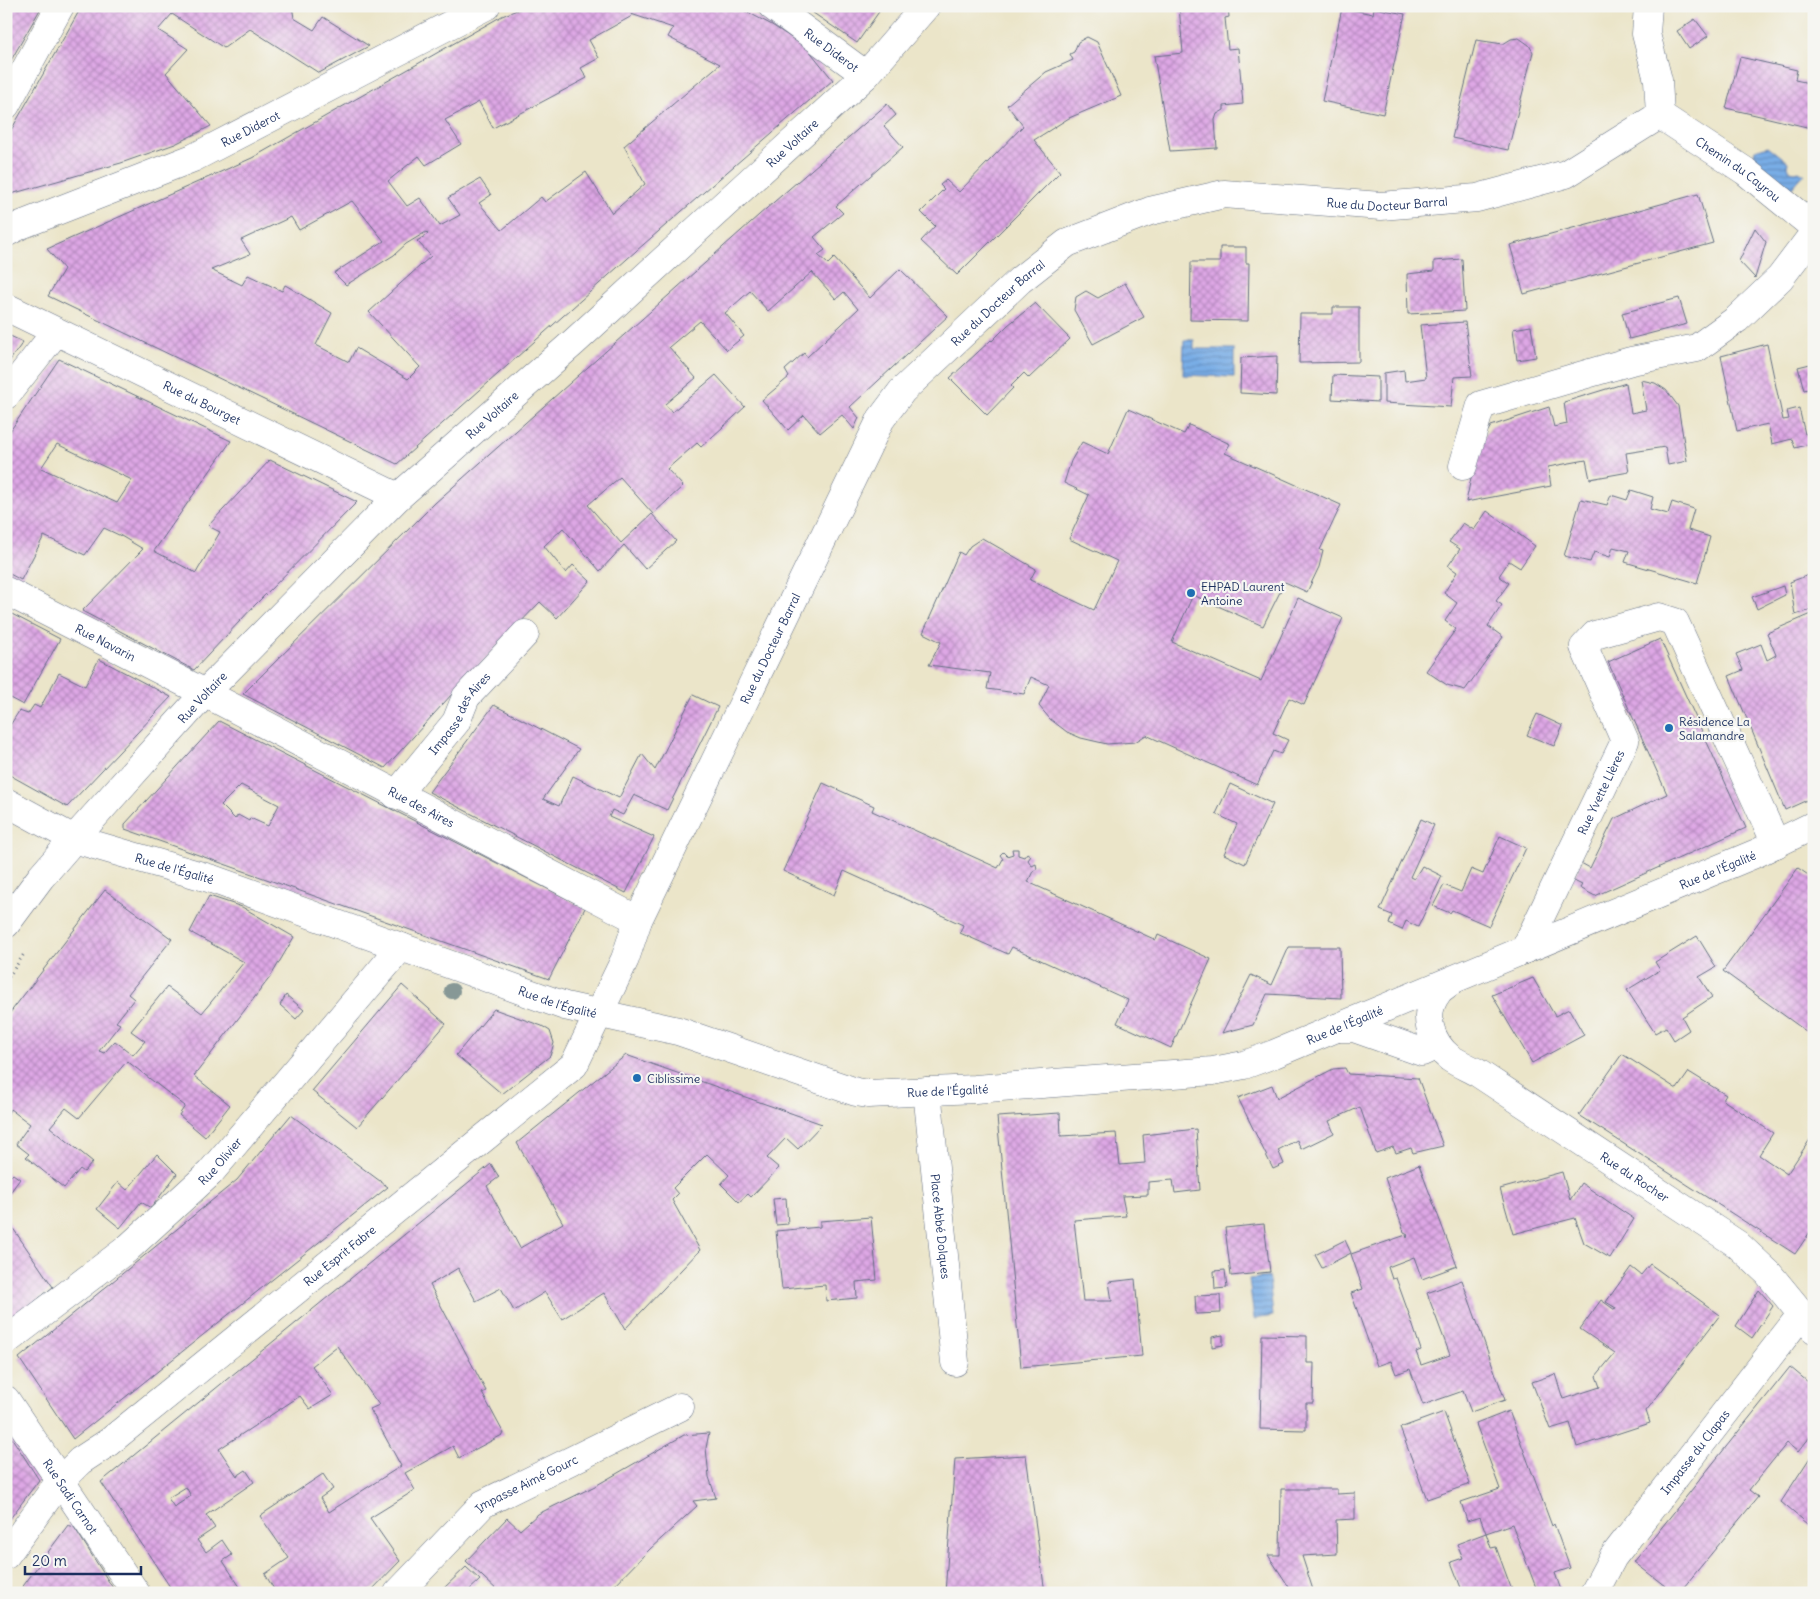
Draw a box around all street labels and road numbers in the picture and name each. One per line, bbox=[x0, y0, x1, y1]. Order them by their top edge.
street label: Rue Diderot bbox=[801, 25, 862, 75]
street label: Rue Diderot bbox=[218, 107, 282, 150]
street label: Rue Voltaire bbox=[763, 115, 821, 170]
street label: Chemin du Cayrou bbox=[1693, 133, 1784, 204]
street label: Rue du Docteur Barral bbox=[1326, 193, 1448, 214]
street label: Rue du Docteur Barral bbox=[948, 256, 1047, 349]
street label: Rue du Bourget bbox=[161, 377, 243, 427]
street label: Rue Voltaire bbox=[462, 387, 521, 442]
street label: Rue du Docteur Barral bbox=[737, 590, 803, 706]
street label: Rue Navarin bbox=[73, 620, 139, 664]
street label: Rue Voltaire bbox=[174, 668, 230, 726]
street label: Impasse des Aires bbox=[425, 669, 493, 757]
street label: Rue Yvette Llères bbox=[1574, 748, 1627, 837]
street label: Rue des Aires bbox=[386, 783, 457, 830]
street label: Rue de l'Égalité bbox=[1677, 847, 1758, 892]
street label: Rue de l'Égalité bbox=[133, 850, 216, 887]
street label: Rue de l'Égalité bbox=[516, 982, 598, 1020]
street label: Rue de l'Égalité bbox=[1304, 1002, 1385, 1047]
street label: Rue de l'Égalité bbox=[907, 1081, 989, 1100]
street label: Rue Olivier bbox=[195, 1134, 245, 1188]
street label: Rue du Rocher bbox=[1598, 1148, 1672, 1205]
street label: Place Abbé Dolques bbox=[928, 1173, 954, 1280]
street label: Rue Esprit Fabre bbox=[300, 1222, 378, 1289]
street label: Impasse du Clapas bbox=[1657, 1406, 1732, 1497]
street label: Impasse Aimé Gourc bbox=[472, 1451, 580, 1515]
street label: Rue Sadi Carnot bbox=[40, 1456, 101, 1537]

